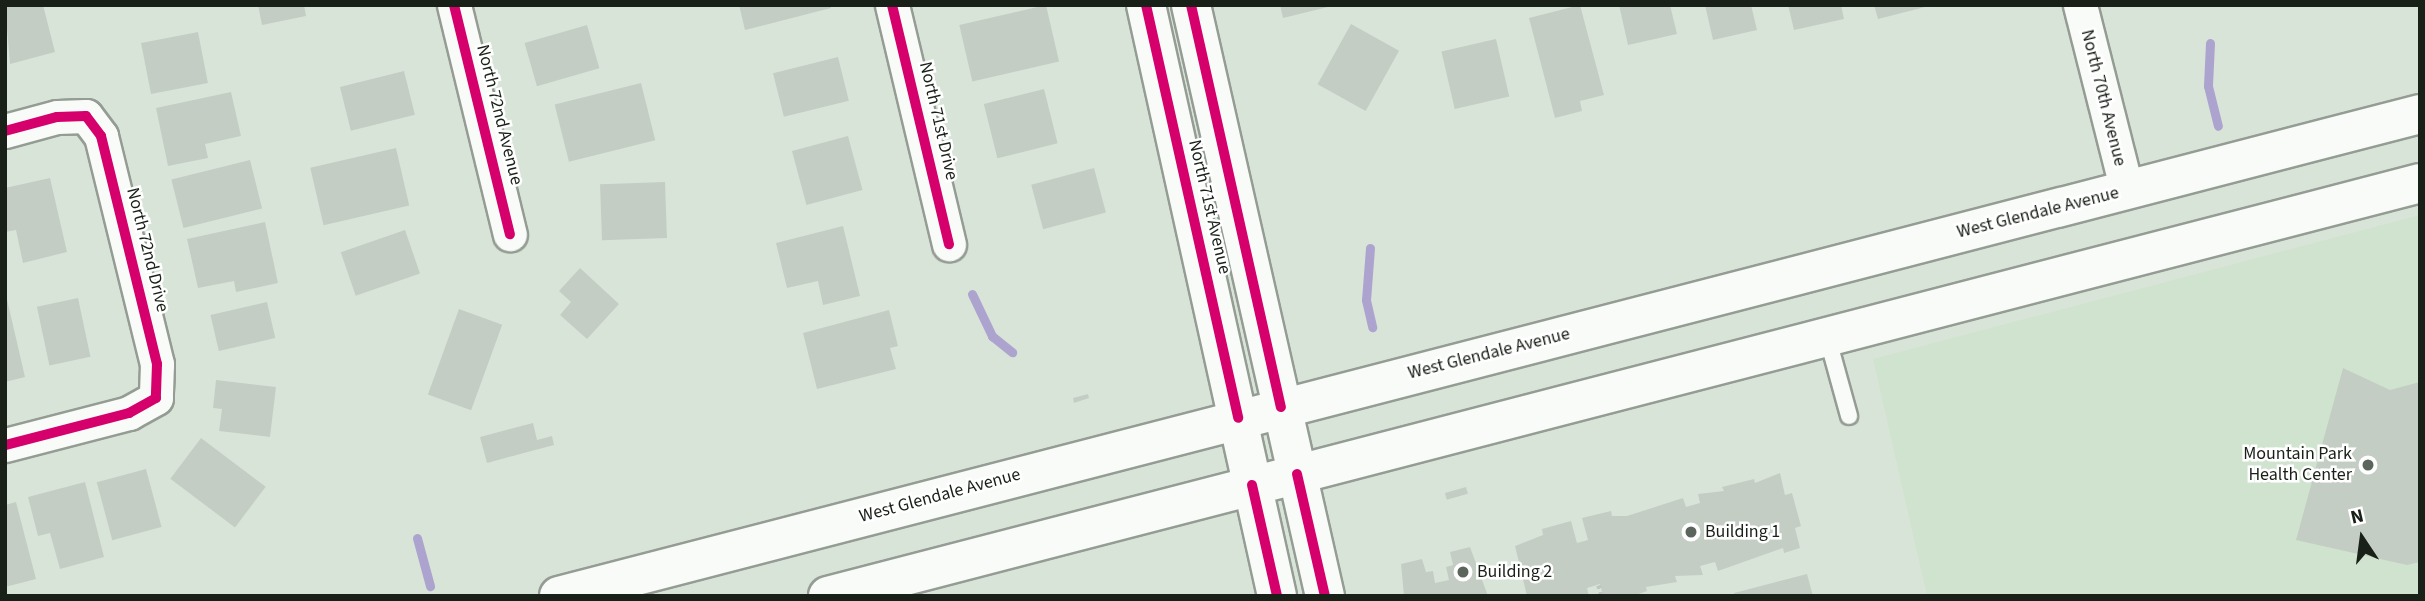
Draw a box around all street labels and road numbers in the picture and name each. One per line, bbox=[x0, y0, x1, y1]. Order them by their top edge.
street label: North 70th Avenue bbox=[2076, 27, 2130, 169]
street label: North 72nd Avenue bbox=[471, 43, 527, 187]
street label: North 71st Drive bbox=[914, 60, 962, 182]
street label: North 71st Avenue bbox=[1183, 138, 1235, 276]
street label: West Glendale Avenue bbox=[1955, 182, 2121, 244]
street label: North 72nd Drive bbox=[121, 186, 173, 314]
street label: West Glendale Avenue bbox=[1406, 323, 1572, 385]
street label: West Glendale Avenue bbox=[857, 464, 1023, 528]

